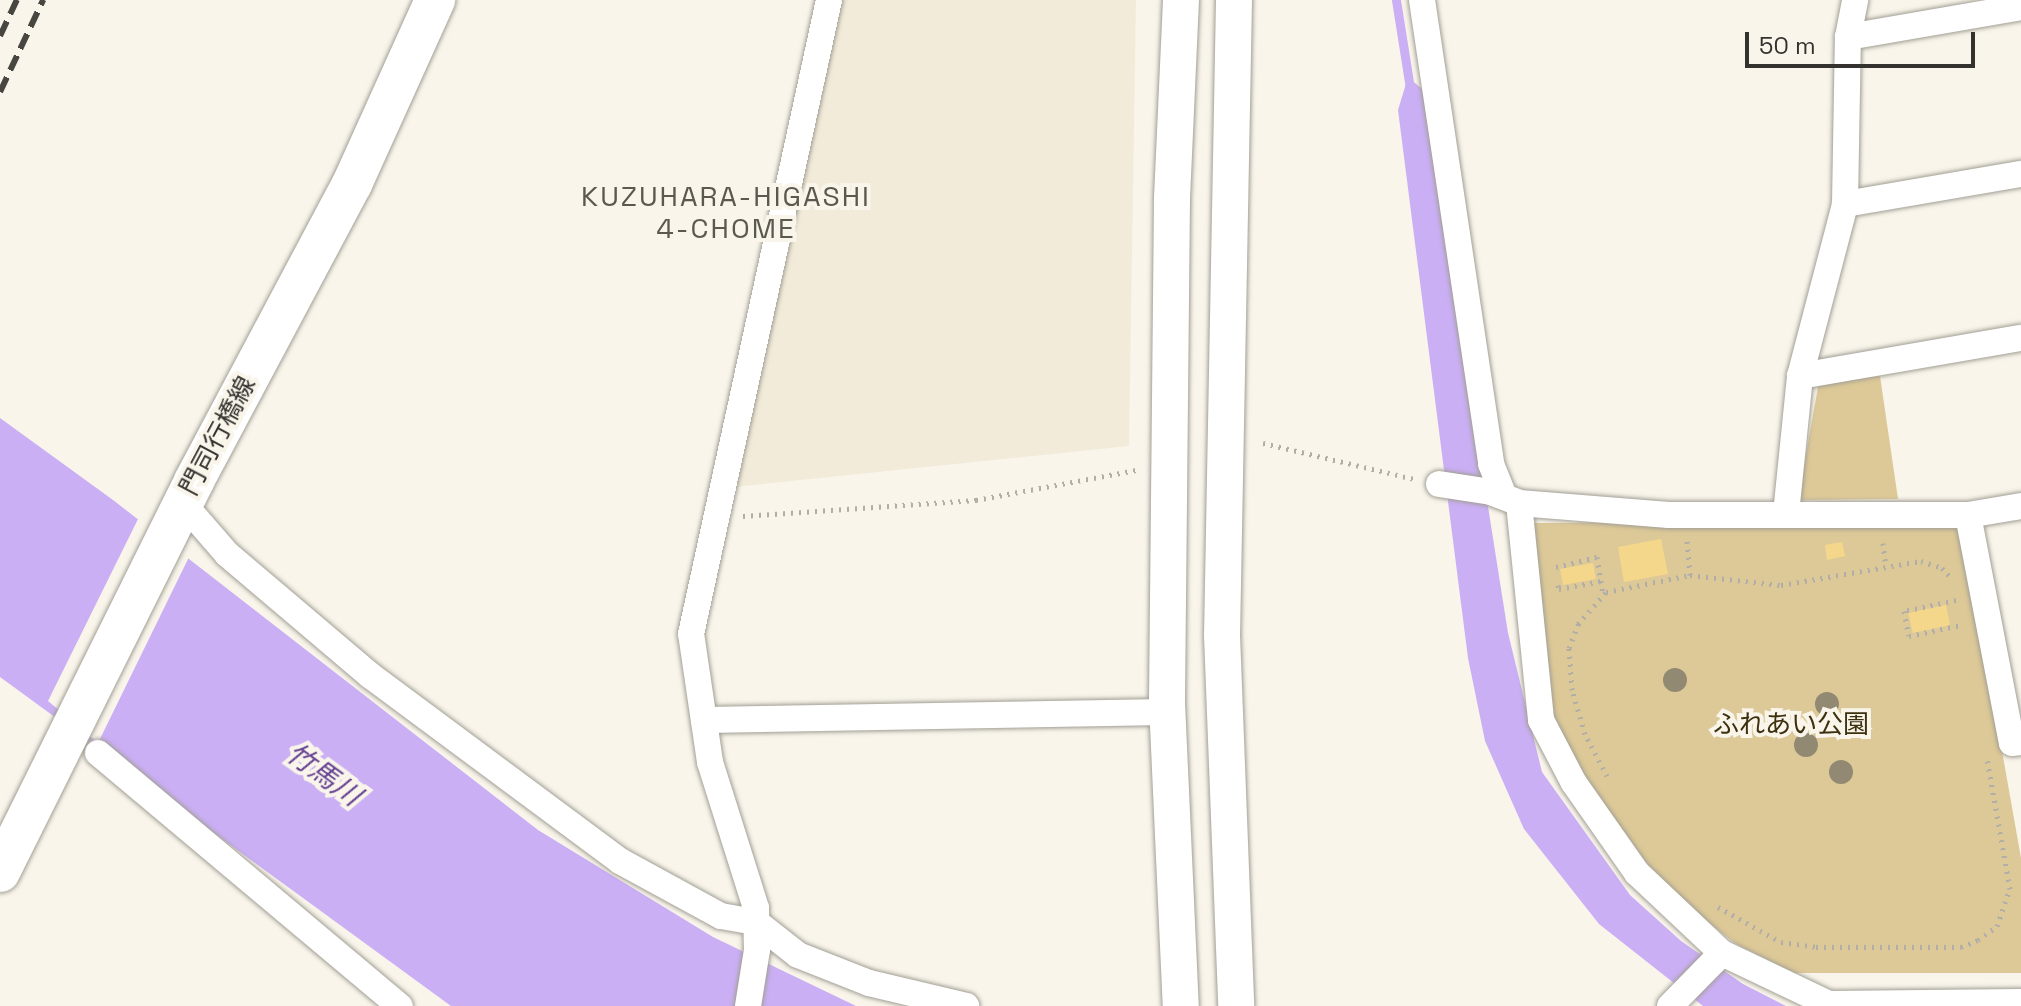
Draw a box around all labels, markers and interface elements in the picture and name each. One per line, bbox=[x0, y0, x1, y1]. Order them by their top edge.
scale bar bbox=[1749, 16, 1979, 66]
text: 50 m bbox=[1759, 30, 1816, 61]
district label: KUZUHARA-HIGASHI 4-CHOME bbox=[581, 179, 871, 245]
street label: 門司行橋線 bbox=[174, 371, 262, 501]
park label: ふれあい公園 bbox=[1713, 709, 1869, 741]
water label: 竹馬川 bbox=[280, 736, 368, 812]

